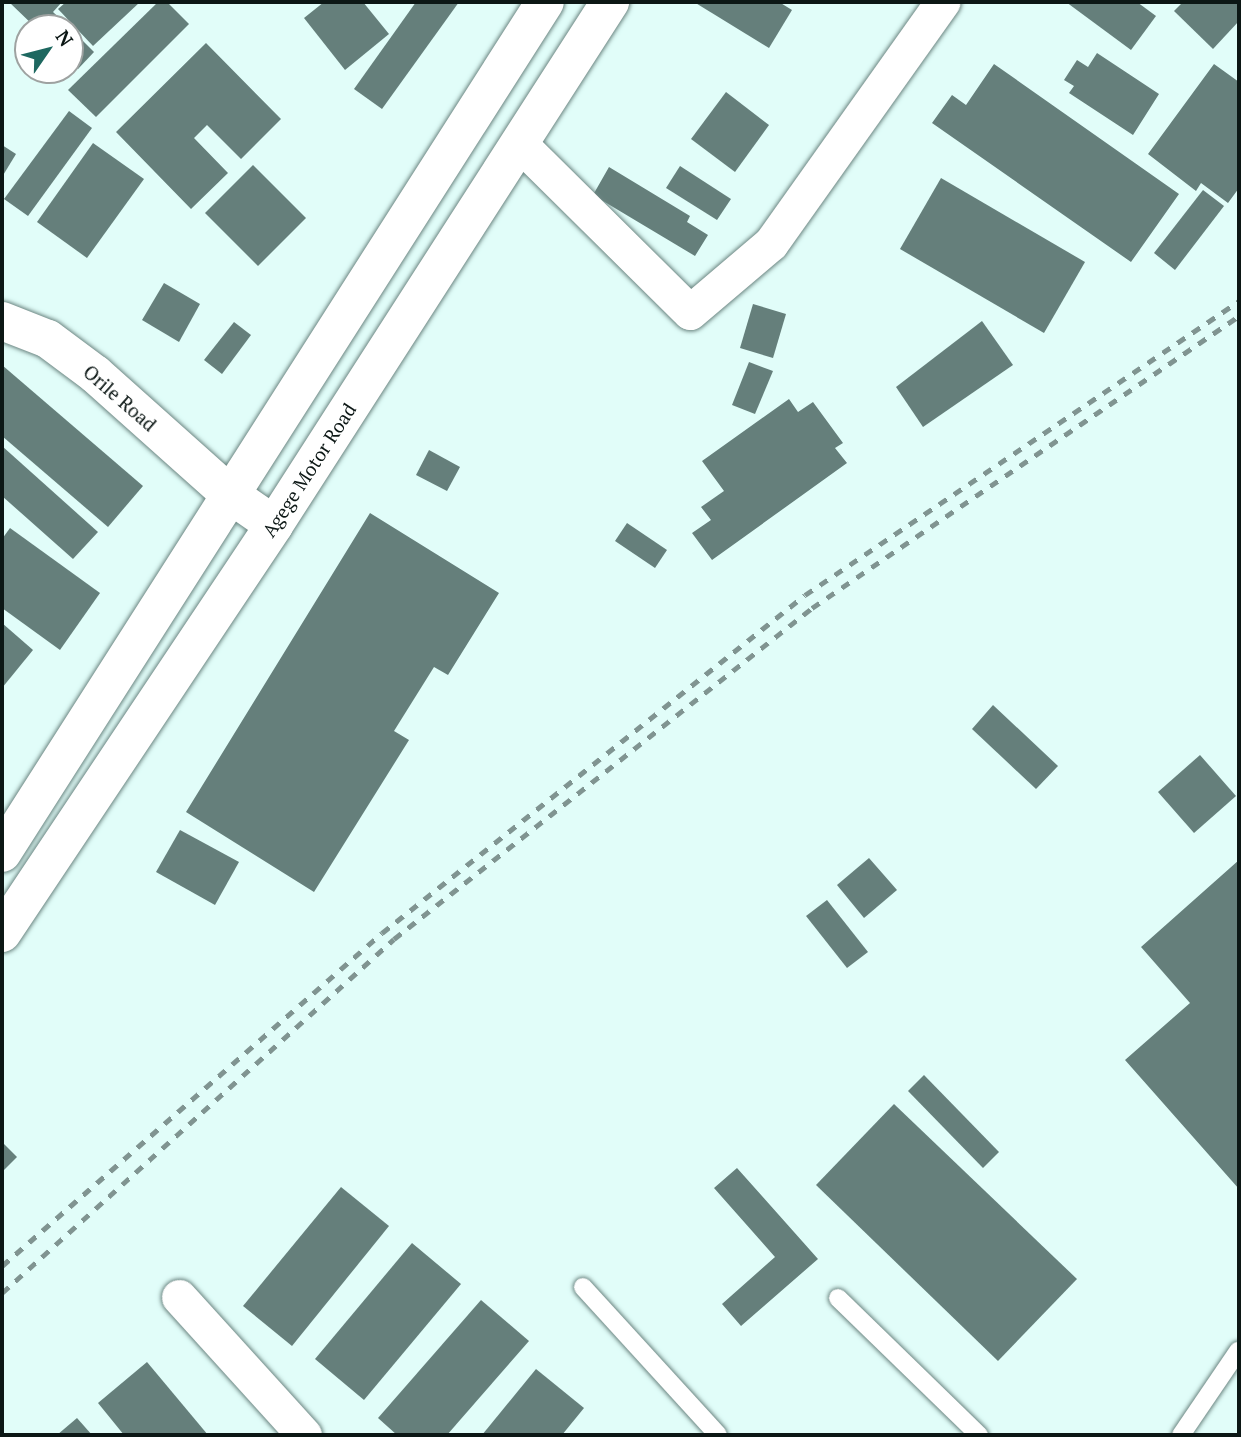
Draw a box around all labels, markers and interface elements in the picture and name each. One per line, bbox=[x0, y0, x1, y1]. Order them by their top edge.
north arrow bbox=[14, 14, 84, 84]
text: N bbox=[51, 25, 79, 51]
street label: Orile Road bbox=[79, 360, 161, 436]
street label: Agege Motor Road bbox=[257, 399, 361, 541]

